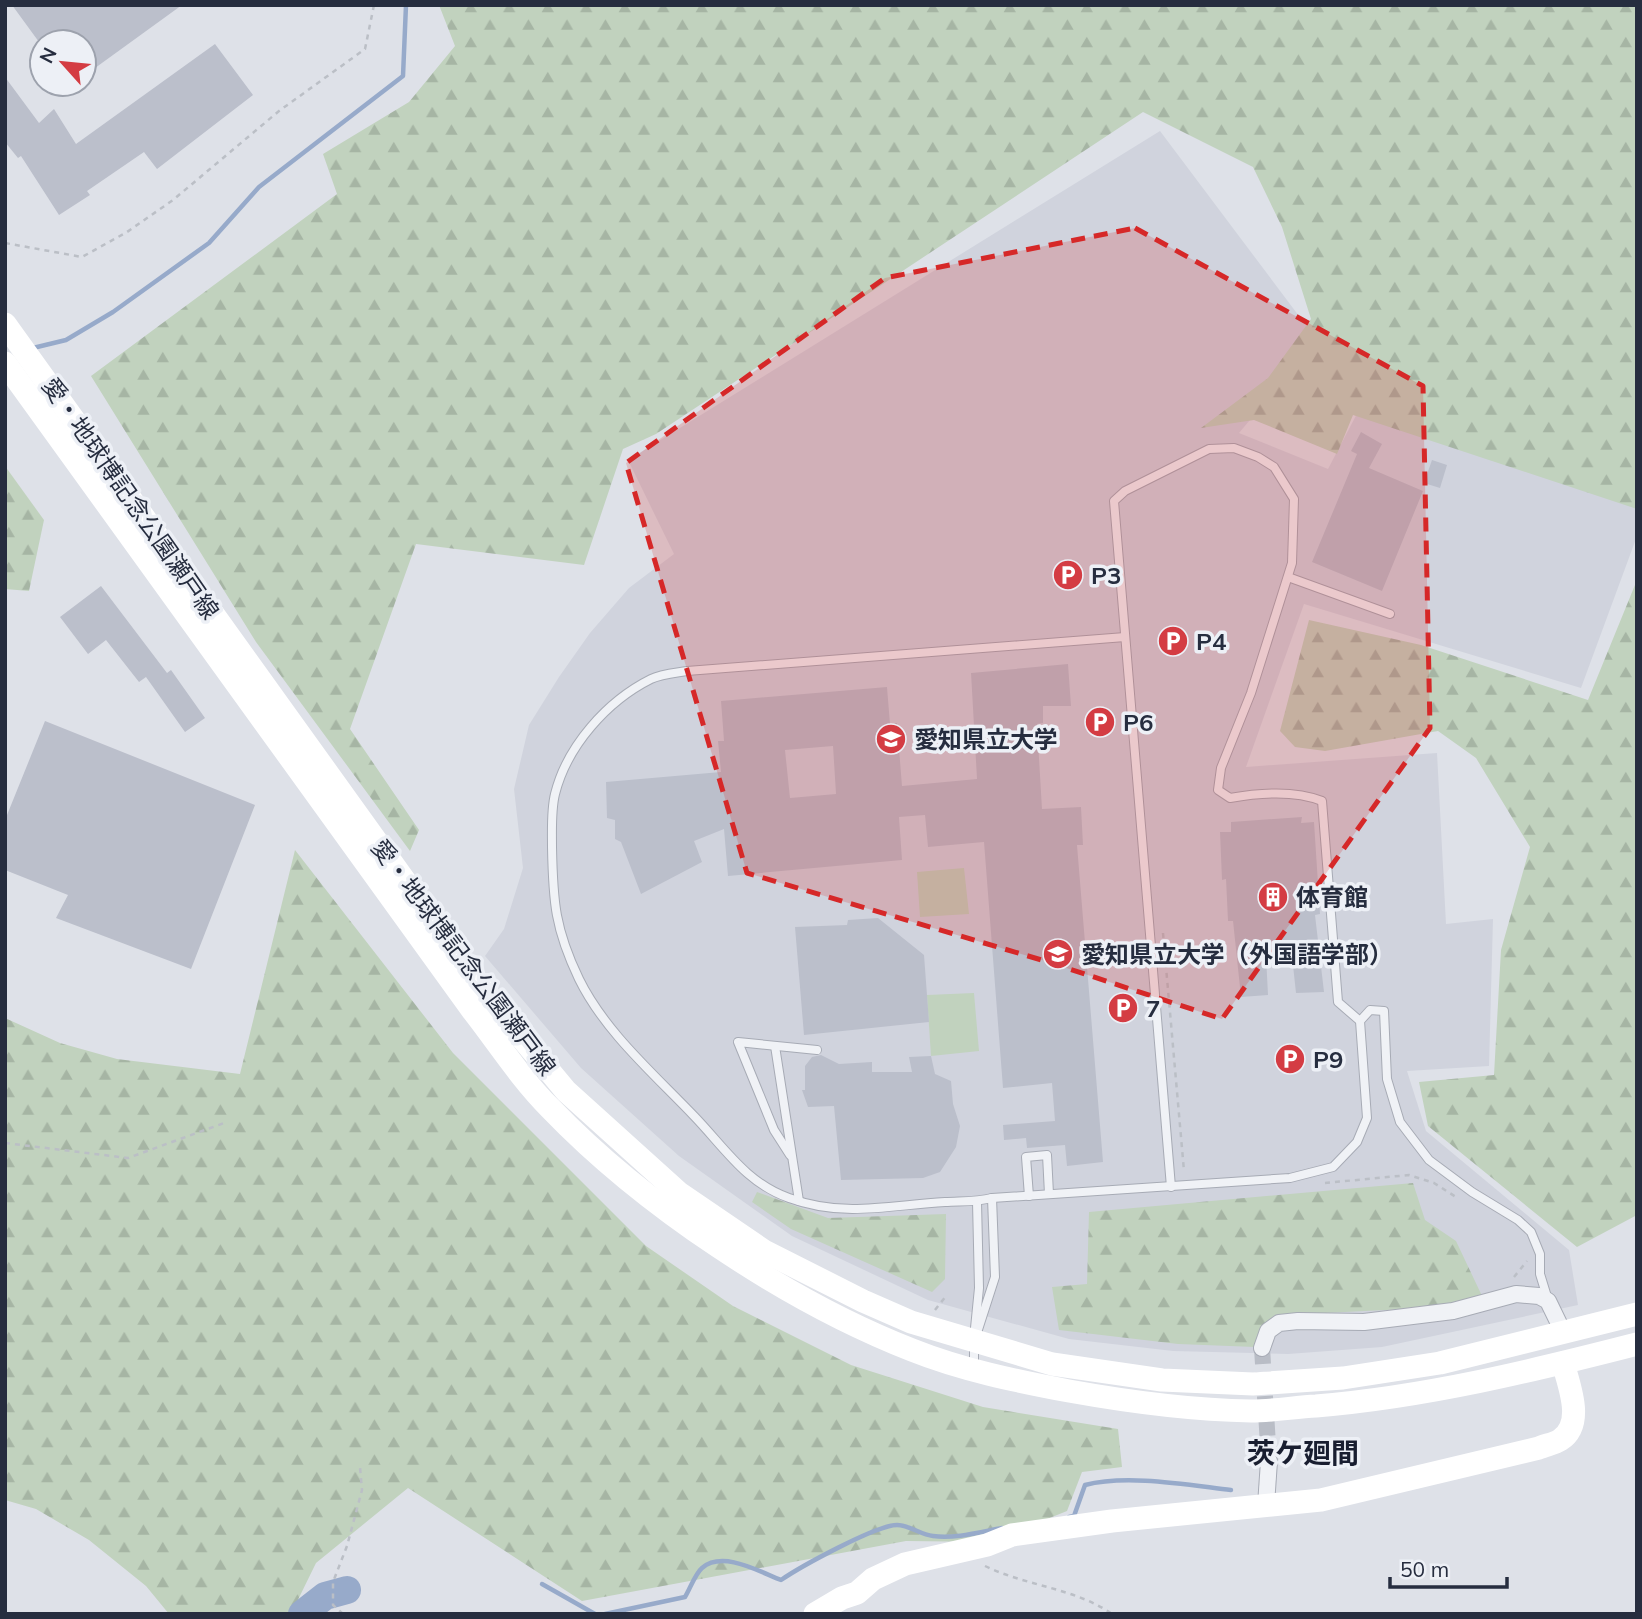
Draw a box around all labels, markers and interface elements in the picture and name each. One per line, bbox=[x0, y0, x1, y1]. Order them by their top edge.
north arrow bbox=[28, 28, 98, 98]
text: N bbox=[34, 43, 62, 67]
street label: 愛・地球博記念公園瀬戸線 bbox=[36, 371, 226, 625]
parking icon: P3 bbox=[1051, 558, 1085, 592]
place label: P3 bbox=[1091, 560, 1121, 590]
parking icon: P4 bbox=[1156, 624, 1190, 658]
place label: P4 bbox=[1196, 626, 1226, 656]
parking icon: P6 bbox=[1083, 705, 1117, 739]
place label: P6 bbox=[1123, 707, 1153, 737]
school or university icon: 愛知県立大学 bbox=[874, 722, 908, 756]
place label: 愛知県立大学 bbox=[914, 724, 1058, 754]
street label: 愛・地球博記念公園瀬戸線 bbox=[365, 833, 563, 1081]
building icon: 体育館 bbox=[1256, 880, 1290, 914]
place label: 体育館 bbox=[1296, 882, 1368, 912]
school or university icon: 愛知県立大学（外国語学部） bbox=[1041, 937, 1075, 971]
place label: 愛知県立大学（外国語学部） bbox=[1081, 939, 1393, 969]
parking icon: 7 bbox=[1106, 991, 1140, 1025]
place label: 7 bbox=[1146, 993, 1160, 1023]
parking icon: P9 bbox=[1273, 1042, 1307, 1076]
place label: P9 bbox=[1313, 1044, 1343, 1074]
district label: 茨ケ廻間 bbox=[1247, 1435, 1359, 1470]
scale bar bbox=[1390, 1546, 1507, 1590]
text: 50 m bbox=[1400, 1556, 1449, 1582]

